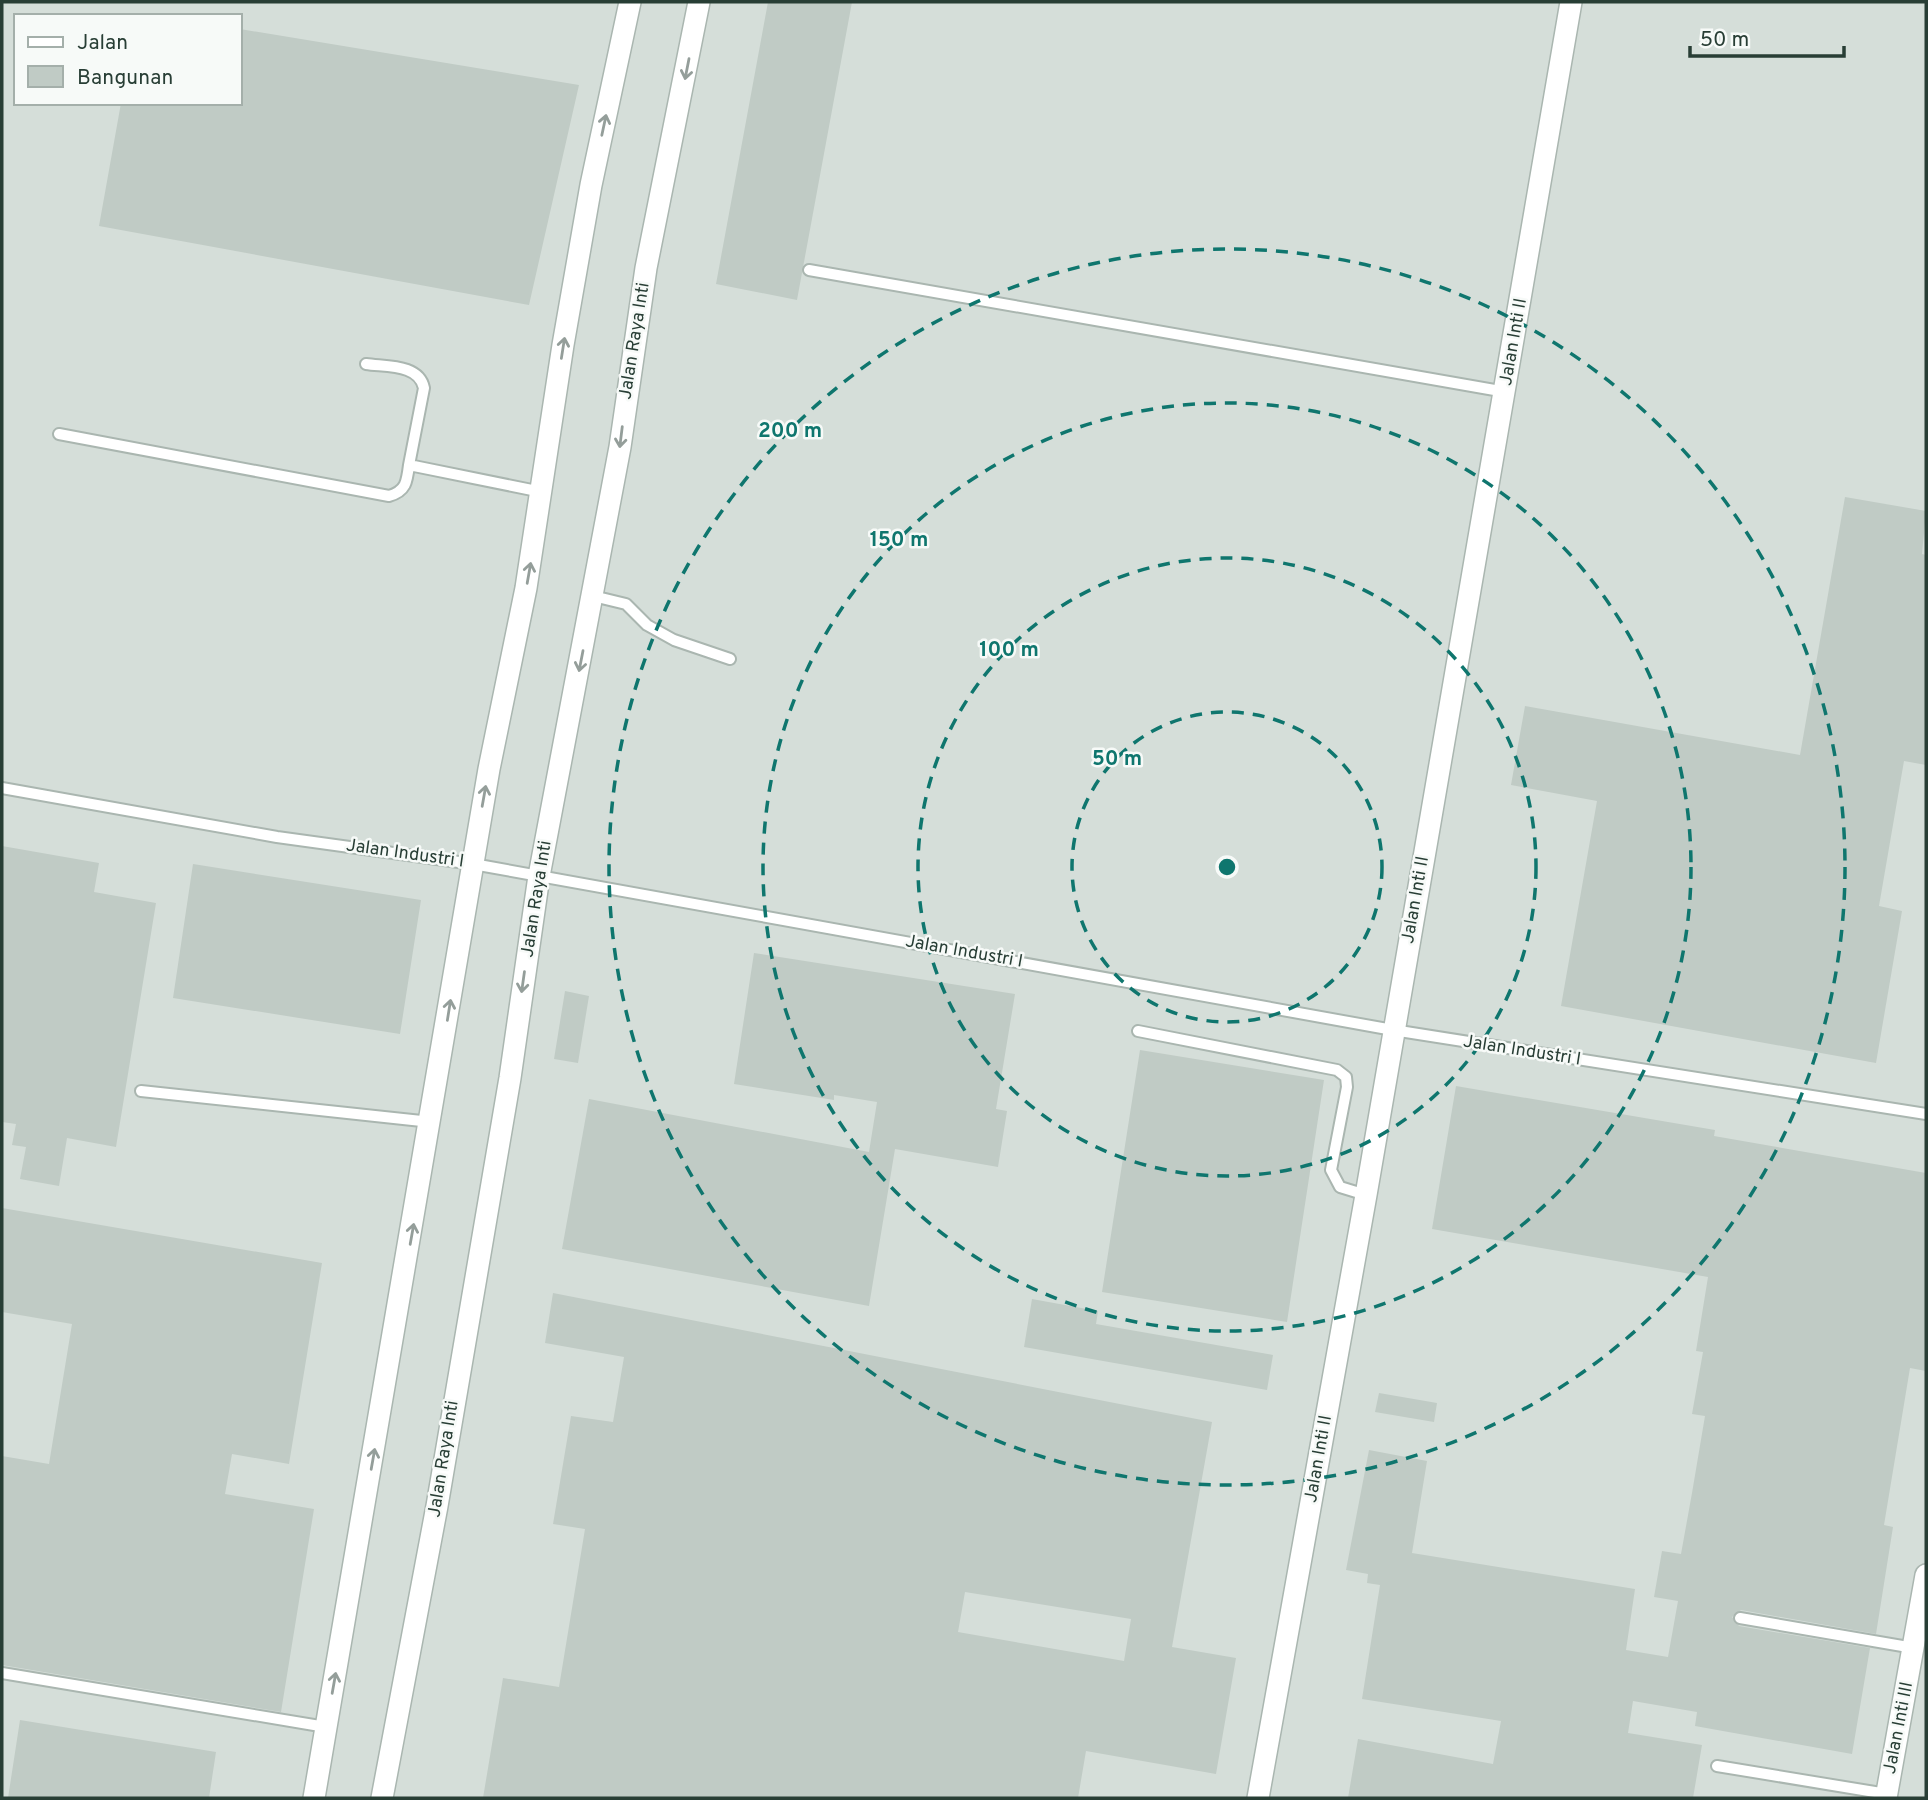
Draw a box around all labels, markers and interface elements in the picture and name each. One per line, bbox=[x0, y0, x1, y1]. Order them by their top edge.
legend bbox=[14, 14, 242, 105]
scale bar bbox=[1690, 14, 1844, 58]
text: 50 m bbox=[1700, 27, 1749, 54]
text: Jalan bbox=[77, 30, 128, 57]
one-way arrow bbox=[680, 57, 693, 80]
text: Bangunan bbox=[77, 65, 173, 92]
one-way arrow bbox=[598, 114, 612, 137]
street label: Jalan Raya Inti bbox=[614, 281, 656, 401]
street label: Jalan Inti II bbox=[1495, 296, 1533, 388]
one-way arrow bbox=[557, 337, 570, 360]
text: 200 m bbox=[758, 418, 822, 445]
one-way arrow bbox=[615, 425, 628, 448]
text: 150 m bbox=[870, 527, 928, 554]
one-way arrow bbox=[523, 562, 536, 585]
text: 100 m bbox=[979, 637, 1039, 664]
one-way arrow bbox=[573, 649, 587, 672]
text: 50 m bbox=[1092, 746, 1142, 773]
one-way arrow bbox=[478, 785, 491, 808]
street label: Jalan Industri I bbox=[344, 834, 466, 874]
street label: Jalan Raya Inti bbox=[516, 839, 558, 959]
street label: Jalan Inti II bbox=[1397, 854, 1435, 946]
centre of rings bbox=[1215, 855, 1239, 879]
street label: Jalan Industri I bbox=[903, 930, 1025, 974]
one-way arrow bbox=[517, 970, 530, 992]
one-way arrow bbox=[443, 999, 456, 1022]
street label: Jalan Industri I bbox=[1461, 1030, 1583, 1072]
one-way arrow bbox=[406, 1223, 419, 1246]
street label: Jalan Raya Inti bbox=[423, 1399, 465, 1519]
street label: Jalan Inti II bbox=[1300, 1413, 1338, 1505]
one-way arrow bbox=[367, 1448, 380, 1471]
one-way arrow bbox=[328, 1672, 341, 1695]
street label: Jalan Inti III bbox=[1879, 1680, 1919, 1776]

